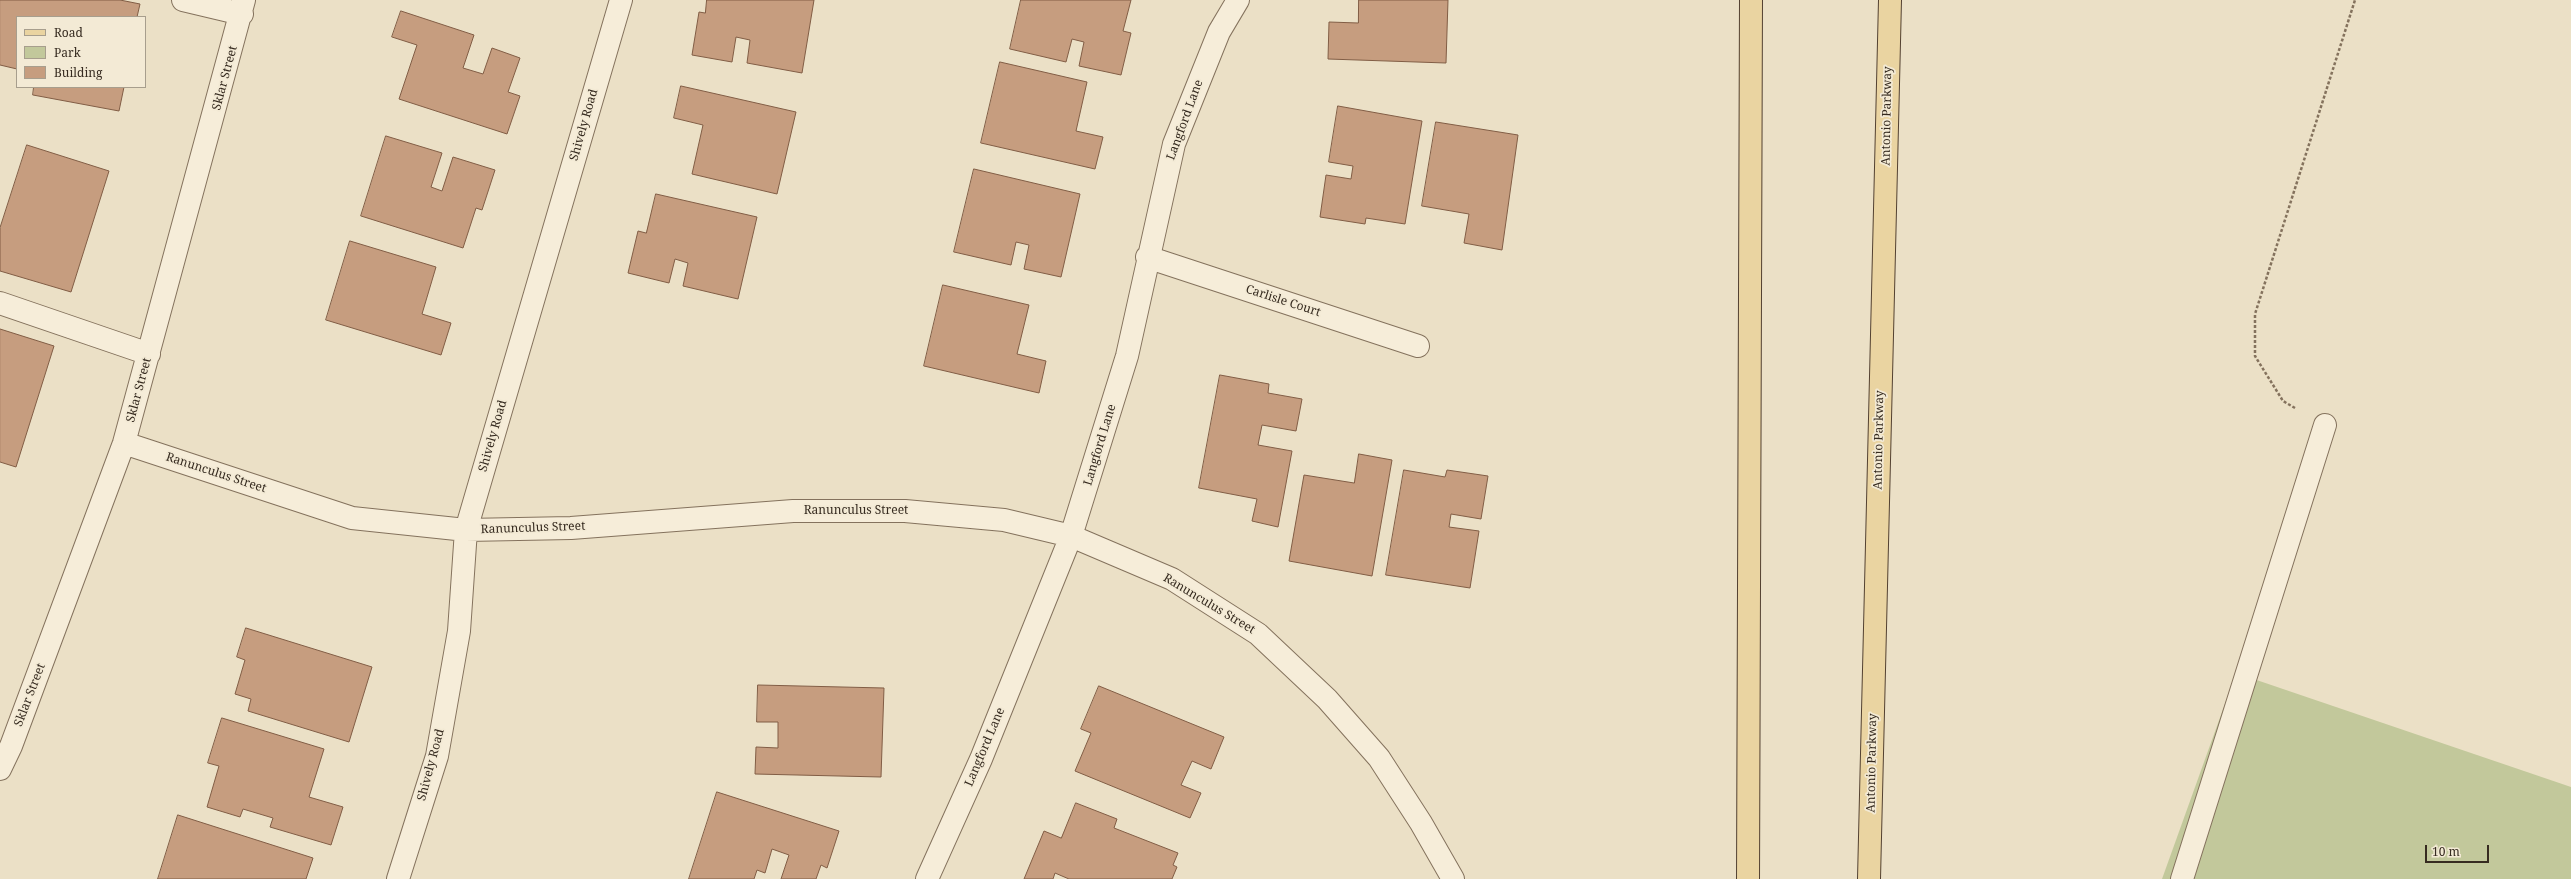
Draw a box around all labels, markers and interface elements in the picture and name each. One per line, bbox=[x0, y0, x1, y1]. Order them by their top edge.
legend bbox=[16, 16, 146, 88]
text: Road bbox=[54, 24, 83, 41]
text: Park bbox=[54, 44, 81, 61]
street label: Sklar Street bbox=[209, 44, 241, 112]
text: Building bbox=[54, 64, 102, 81]
street label: Antonio Parkway bbox=[1879, 66, 1895, 166]
street label: Langford Lane bbox=[1164, 78, 1206, 162]
street label: Shively Road bbox=[567, 87, 601, 163]
street label: Carlisle Court bbox=[1244, 282, 1322, 320]
street label: Sklar Street bbox=[123, 356, 155, 424]
street label: Antonio Parkway bbox=[1871, 390, 1887, 490]
street label: Shively Road bbox=[476, 398, 510, 474]
street label: Langford Lane bbox=[1081, 403, 1119, 487]
street label: Ranunculus Street bbox=[164, 450, 268, 496]
street label: Ranunculus Street bbox=[804, 504, 908, 518]
street label: Ranunculus Street bbox=[480, 519, 586, 537]
street label: Ranunculus Street bbox=[1160, 571, 1258, 637]
street label: Sklar Street bbox=[11, 661, 49, 729]
street label: Langford Lane bbox=[962, 705, 1008, 789]
street label: Antonio Parkway bbox=[1864, 713, 1880, 813]
street label: Shively Road bbox=[414, 727, 448, 803]
scale bar bbox=[2427, 837, 2491, 863]
text: 10 m bbox=[2432, 843, 2460, 860]

